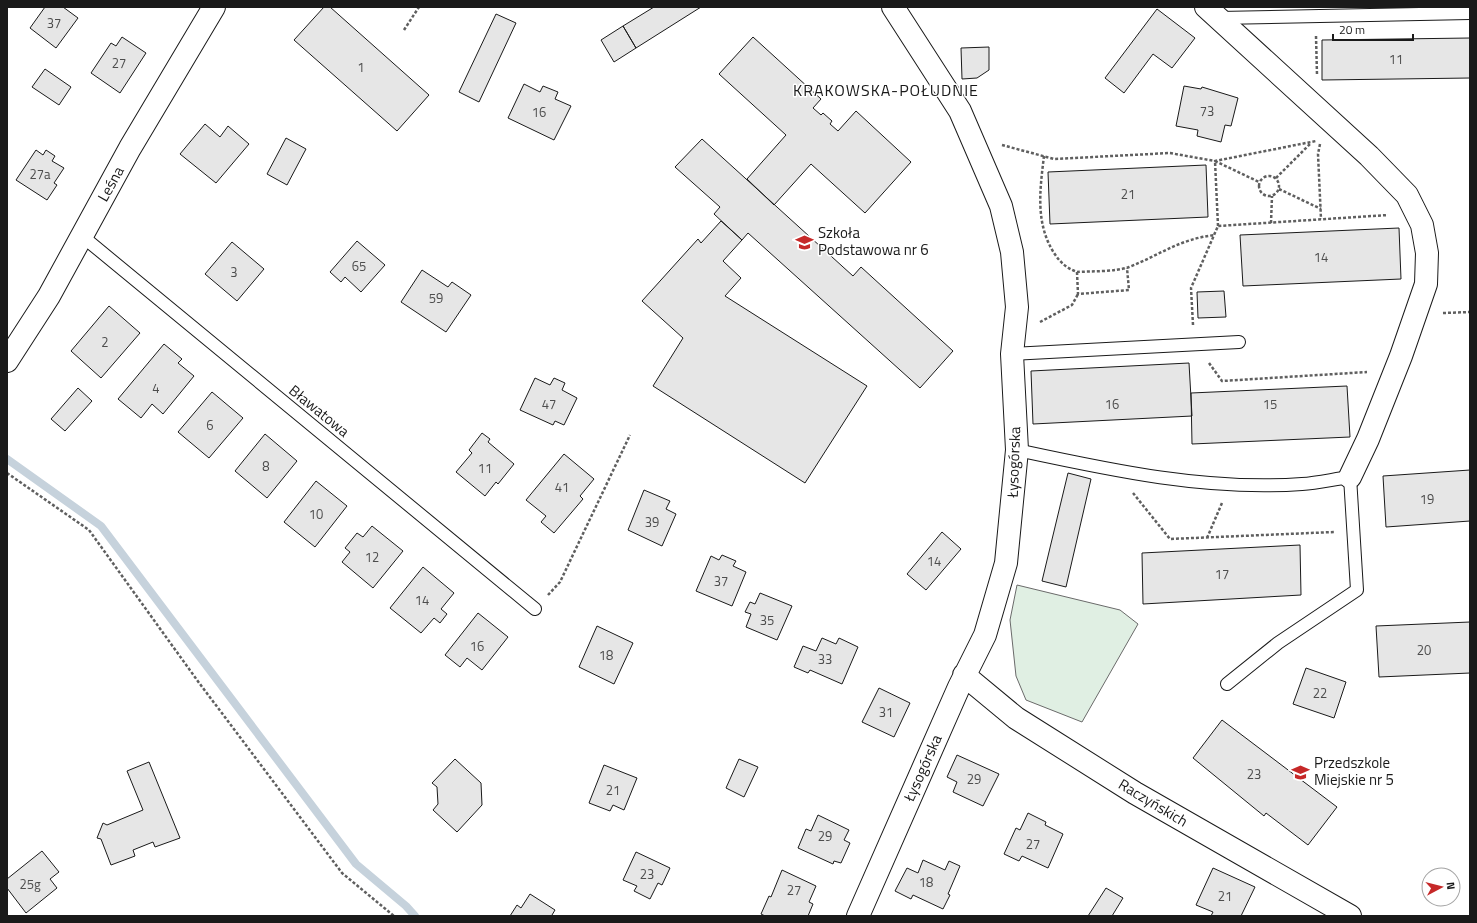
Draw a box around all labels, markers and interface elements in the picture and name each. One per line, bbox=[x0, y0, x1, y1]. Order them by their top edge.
house number: 37 bbox=[47, 13, 61, 33]
scale bar bbox=[1333, 16, 1413, 42]
text: 20 m bbox=[1339, 20, 1365, 39]
house number: 11 bbox=[1389, 49, 1403, 69]
house number: 27 bbox=[112, 53, 126, 73]
house number: 1 bbox=[357, 57, 365, 77]
district label: KRAKOWSKA-POŁUDNIE bbox=[793, 78, 979, 102]
house number: 73 bbox=[1200, 101, 1214, 121]
house number: 16 bbox=[532, 102, 546, 122]
street label: Leśna bbox=[91, 161, 130, 206]
house number: 27a bbox=[29, 164, 51, 184]
house number: 21 bbox=[1121, 184, 1135, 204]
place label: Szkoła Podstawowa nr 6 bbox=[818, 221, 929, 261]
school or university icon: Szkoła Podstawowa nr 6 bbox=[795, 232, 815, 252]
house number: 14 bbox=[1314, 247, 1328, 267]
house number: 65 bbox=[352, 256, 366, 276]
house number: 3 bbox=[230, 262, 238, 282]
house number: 59 bbox=[429, 288, 443, 308]
house number: 2 bbox=[101, 332, 109, 352]
house number: 4 bbox=[152, 378, 160, 398]
street label: Bławatowa bbox=[284, 379, 355, 443]
house number: 47 bbox=[542, 394, 556, 414]
house number: 16 bbox=[1105, 394, 1119, 414]
house number: 15 bbox=[1263, 394, 1277, 414]
house number: 6 bbox=[206, 415, 214, 435]
street label: Łysogórska bbox=[1001, 426, 1026, 499]
house number: 8 bbox=[262, 456, 270, 476]
house number: 11 bbox=[478, 458, 492, 478]
house number: 41 bbox=[555, 477, 569, 497]
house number: 19 bbox=[1420, 489, 1434, 509]
house number: 10 bbox=[309, 504, 323, 524]
house number: 39 bbox=[645, 512, 659, 532]
house number: 12 bbox=[365, 547, 379, 567]
house number: 14 bbox=[927, 551, 941, 571]
house number: 17 bbox=[1215, 564, 1229, 584]
house number: 37 bbox=[714, 571, 728, 591]
house number: 14 bbox=[415, 590, 429, 610]
house number: 35 bbox=[760, 610, 774, 630]
house number: 16 bbox=[470, 636, 484, 656]
house number: 20 bbox=[1417, 640, 1431, 660]
house number: 18 bbox=[599, 645, 613, 665]
house number: 33 bbox=[818, 649, 832, 669]
house number: 22 bbox=[1313, 683, 1327, 703]
house number: 31 bbox=[879, 702, 893, 722]
street label: Łysogórska bbox=[897, 730, 948, 806]
place label: Przedszkole Miejskie nr 5 bbox=[1314, 751, 1394, 791]
school or university icon: Przedszkole Miejskie nr 5 bbox=[1291, 762, 1311, 782]
house number: 23 bbox=[1247, 764, 1261, 784]
house number: 29 bbox=[967, 769, 981, 789]
street label: Raczyńskich bbox=[1114, 773, 1192, 832]
house number: 21 bbox=[606, 780, 620, 800]
house number: 29 bbox=[818, 826, 832, 846]
house number: 27 bbox=[1026, 834, 1040, 854]
house number: 23 bbox=[640, 864, 654, 884]
north arrow bbox=[1421, 867, 1461, 907]
house number: 18 bbox=[919, 872, 933, 892]
house number: 25g bbox=[19, 874, 41, 894]
house number: 27 bbox=[787, 880, 801, 900]
text: N bbox=[1443, 881, 1459, 891]
house number: 21 bbox=[1218, 886, 1232, 906]

